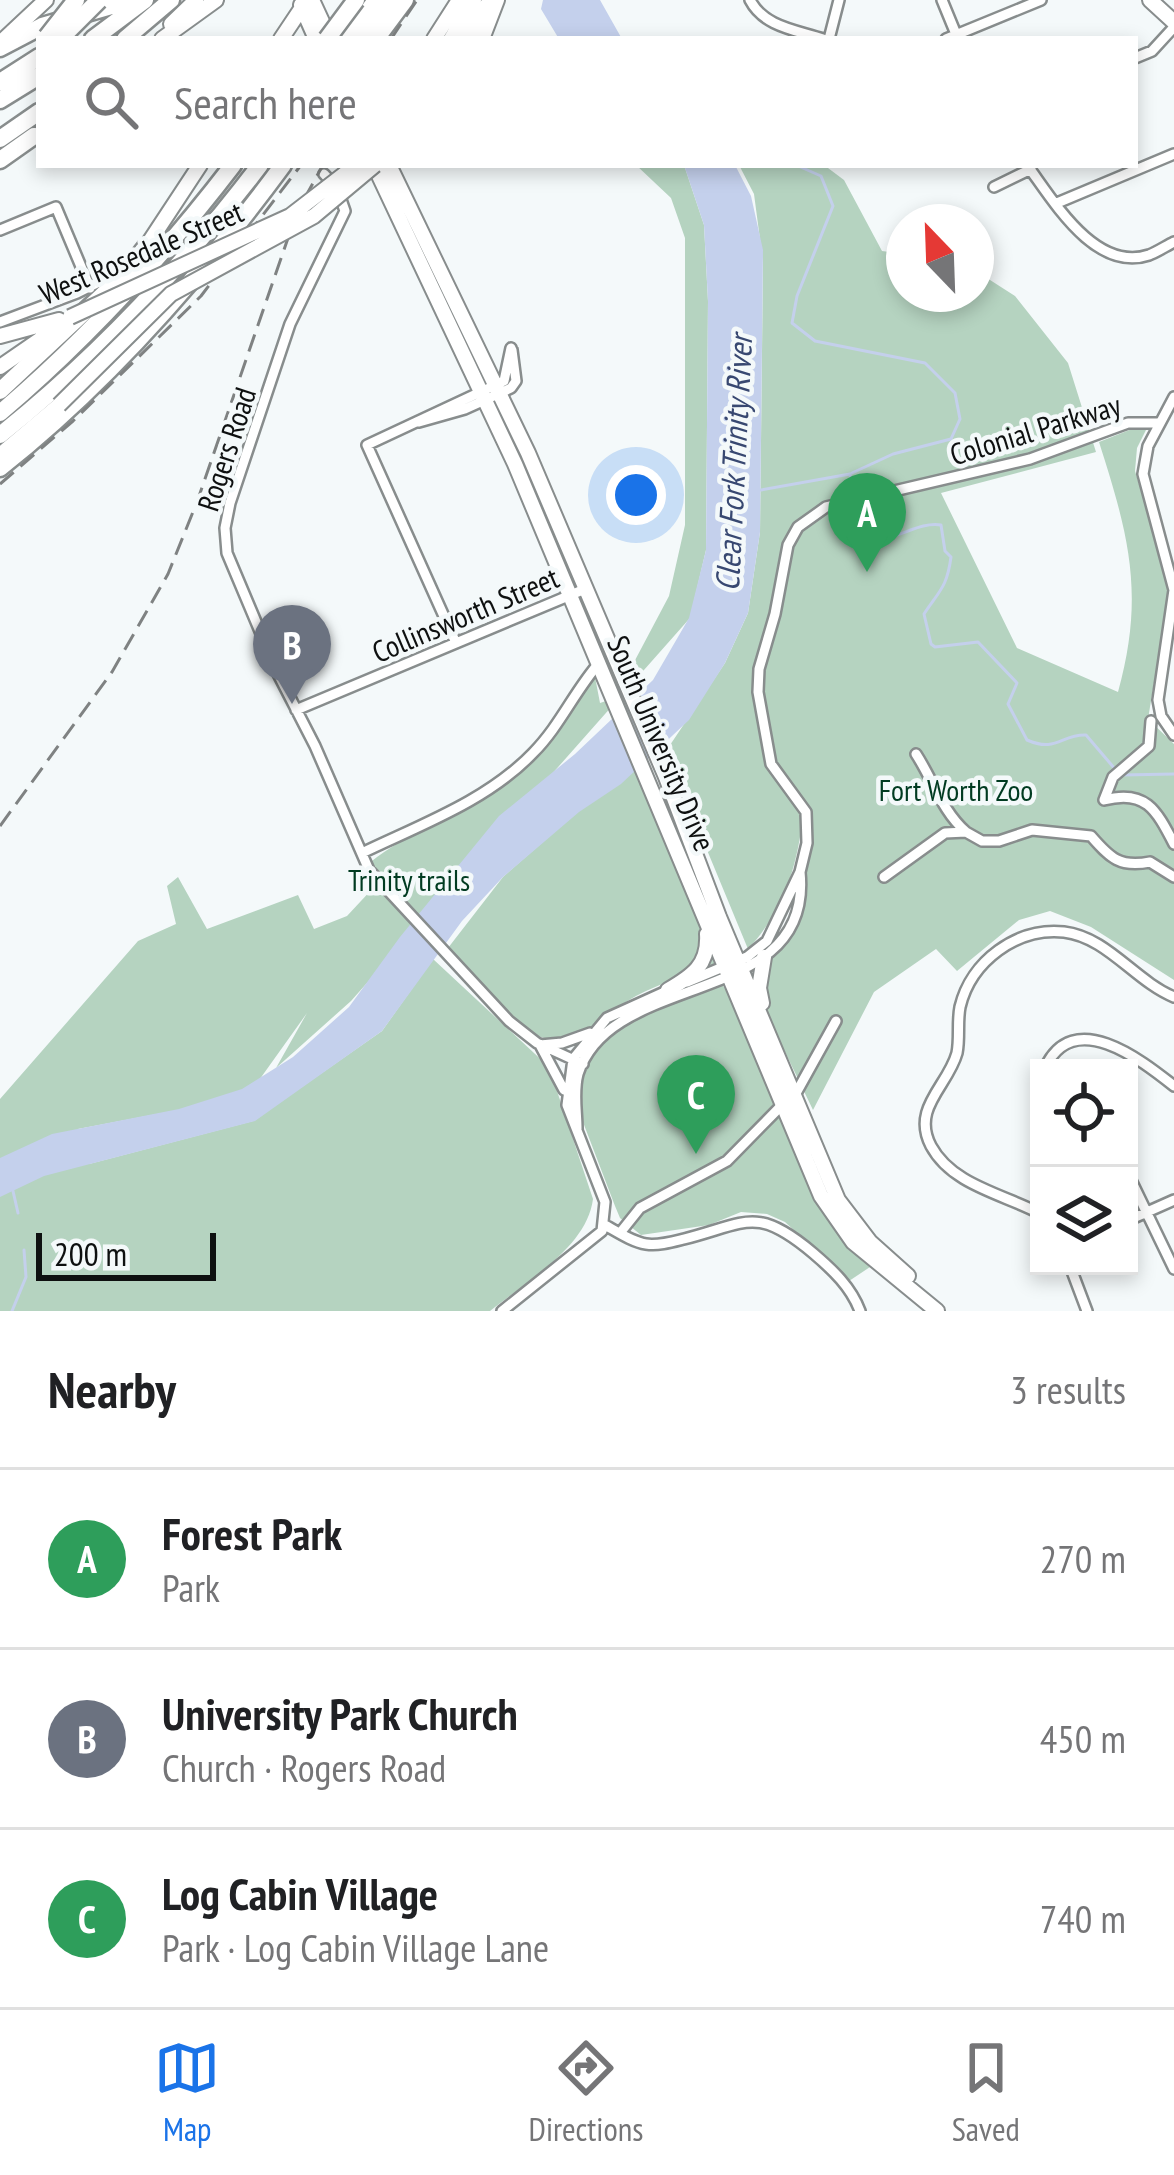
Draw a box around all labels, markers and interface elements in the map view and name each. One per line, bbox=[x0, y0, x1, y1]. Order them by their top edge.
search box bbox=[36, 36, 1138, 168]
icon: search bbox=[78, 69, 144, 135]
text: Search here bbox=[174, 73, 357, 131]
street label: West Rosedale Street bbox=[33, 191, 250, 312]
north arrow bbox=[886, 204, 994, 312]
water label: Clear Fork Trinity River bbox=[705, 330, 761, 592]
street label: Rogers Road bbox=[188, 382, 264, 516]
street label: Colonial Parkway bbox=[945, 384, 1126, 473]
your location bbox=[606, 465, 666, 525]
pin: A bbox=[828, 473, 906, 572]
street label: Collinsworth Street bbox=[366, 557, 565, 671]
pin: B bbox=[253, 605, 331, 704]
street label: South University Drive bbox=[599, 629, 725, 857]
park label: Fort Worth Zoo bbox=[879, 770, 1033, 809]
park label: Trinity trails bbox=[348, 860, 470, 899]
pin: C bbox=[657, 1055, 735, 1154]
map controls bbox=[1030, 1059, 1138, 1275]
button: locate bbox=[1030, 1059, 1138, 1167]
button: layers bbox=[1030, 1167, 1138, 1275]
scale bar bbox=[36, 1227, 216, 1280]
text: 200 m bbox=[54, 1232, 127, 1275]
text: Nearby bbox=[48, 1356, 176, 1422]
text: 3 results bbox=[1010, 1364, 1126, 1415]
text: Forest Park bbox=[162, 1504, 342, 1562]
text: A bbox=[77, 1533, 97, 1584]
text: 270 m bbox=[1040, 1533, 1126, 1584]
text: Park bbox=[162, 1562, 220, 1613]
text: University Park Church bbox=[162, 1684, 518, 1742]
text: B bbox=[77, 1713, 97, 1764]
text: 450 m bbox=[1040, 1713, 1126, 1764]
text: Church · Rogers Road bbox=[162, 1742, 446, 1793]
text: Log Cabin Village bbox=[162, 1864, 438, 1922]
text: C bbox=[78, 1893, 96, 1944]
text: 740 m bbox=[1040, 1893, 1126, 1944]
text: Park · Log Cabin Village Lane bbox=[162, 1922, 549, 1973]
tab: Map bbox=[154, 2035, 220, 2150]
tab: Directions bbox=[529, 2035, 643, 2150]
tab: Saved bbox=[952, 2035, 1020, 2150]

